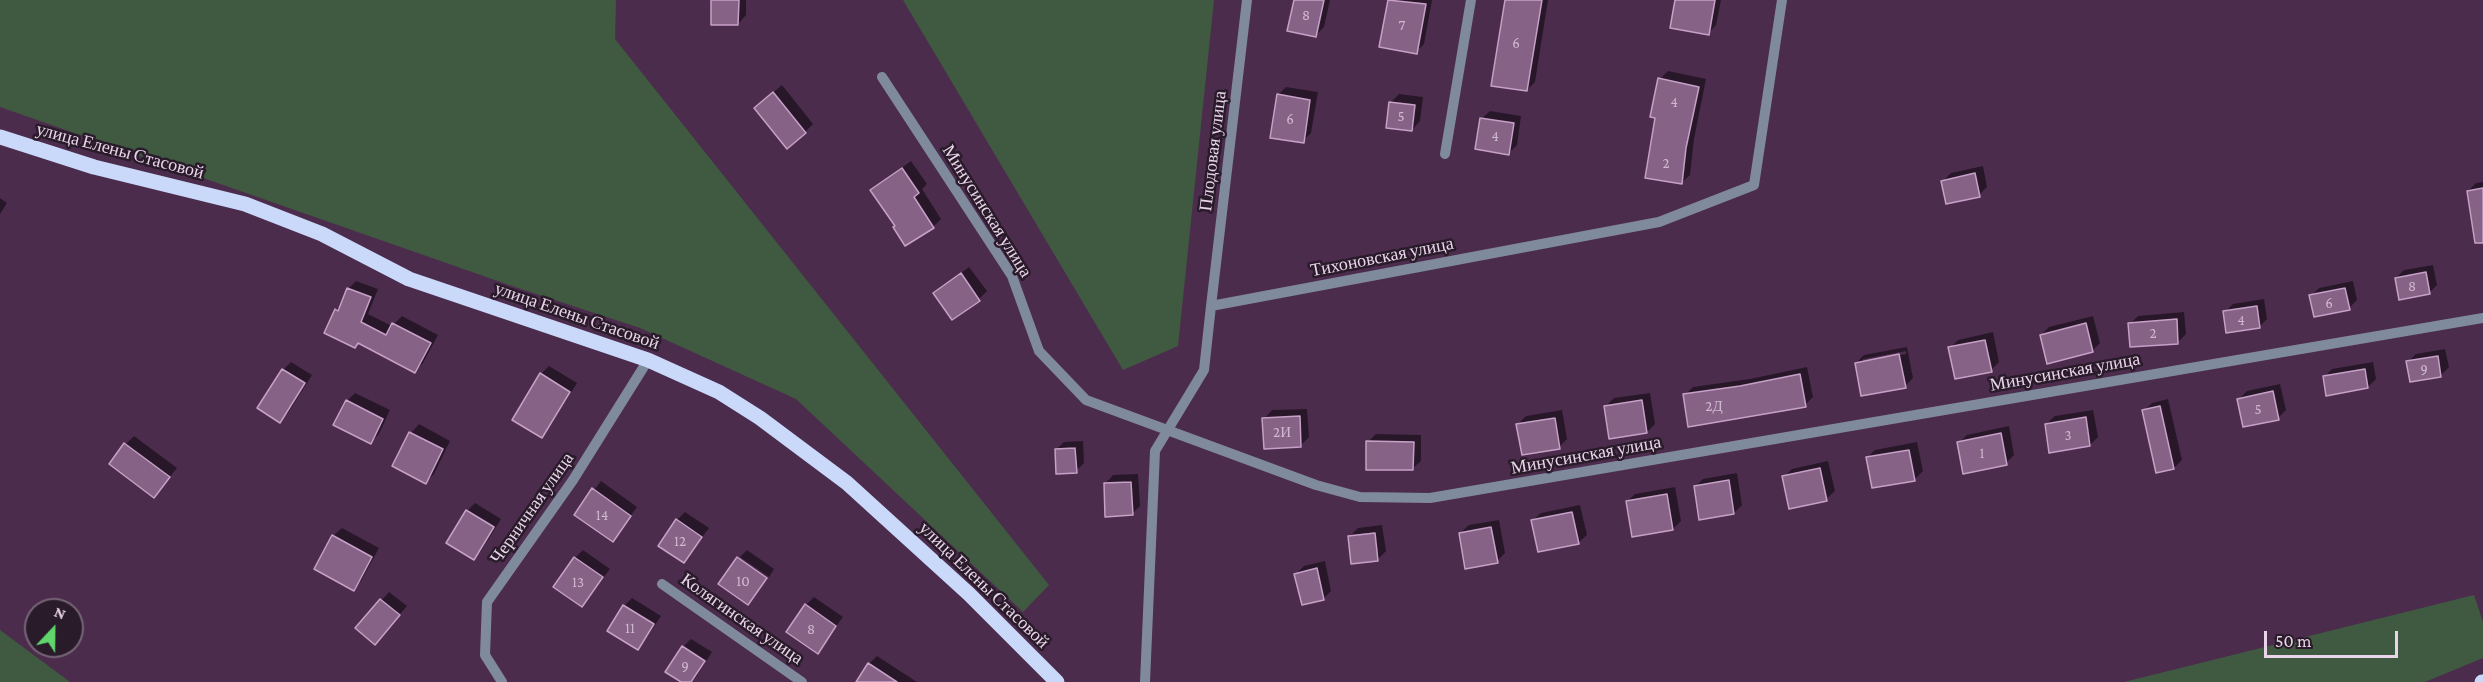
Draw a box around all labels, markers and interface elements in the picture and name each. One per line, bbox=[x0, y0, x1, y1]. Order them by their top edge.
house number: 8 bbox=[1302, 6, 1310, 24]
house number: 7 bbox=[1399, 16, 1405, 34]
house number: 6 bbox=[1512, 34, 1520, 52]
street label: Плодовая улица bbox=[1195, 90, 1231, 212]
house number: 4 bbox=[1670, 93, 1678, 111]
house number: 5 bbox=[1397, 107, 1405, 125]
house number: 6 bbox=[1286, 110, 1294, 128]
street label: улица Елены Стасовой bbox=[34, 118, 206, 184]
house number: 4 bbox=[1491, 127, 1499, 145]
street label: Минусинская улица bbox=[938, 141, 1036, 281]
house number: 2 bbox=[1662, 154, 1670, 172]
street label: Тихоновская улица bbox=[1309, 233, 1455, 281]
house number: 8 bbox=[2408, 277, 2416, 295]
street label: улица Елены Стасовой bbox=[492, 278, 662, 354]
house number: 6 bbox=[2325, 294, 2333, 312]
house number: 4 bbox=[2237, 311, 2245, 329]
house number: 2 bbox=[2149, 324, 2157, 342]
street label: Минусинская улица bbox=[1988, 348, 2142, 396]
house number: 9 bbox=[2420, 360, 2428, 378]
house number: 2Д bbox=[1705, 397, 1723, 415]
house number: 5 bbox=[2254, 400, 2262, 418]
house number: 2И bbox=[1273, 423, 1291, 441]
house number: 3 bbox=[2064, 426, 2072, 444]
street label: Минусинская улица bbox=[1509, 431, 1663, 479]
house number: 1 bbox=[1980, 444, 1984, 462]
street label: Черничная улица bbox=[486, 448, 578, 568]
house number: 14 bbox=[596, 506, 608, 524]
street label: улица Елены Стасовой bbox=[914, 517, 1054, 653]
house number: 12 bbox=[674, 532, 686, 550]
street label: Колягинская улица bbox=[677, 569, 807, 669]
house number: 10 bbox=[736, 572, 750, 590]
house number: 13 bbox=[572, 573, 584, 591]
north arrow bbox=[24, 598, 84, 658]
text: N bbox=[52, 603, 68, 623]
house number: 11 bbox=[625, 619, 635, 637]
scale bar bbox=[2267, 619, 2400, 657]
house number: 8 bbox=[807, 620, 815, 638]
text: 50 m bbox=[2275, 631, 2312, 651]
house number: 9 bbox=[681, 657, 689, 675]

